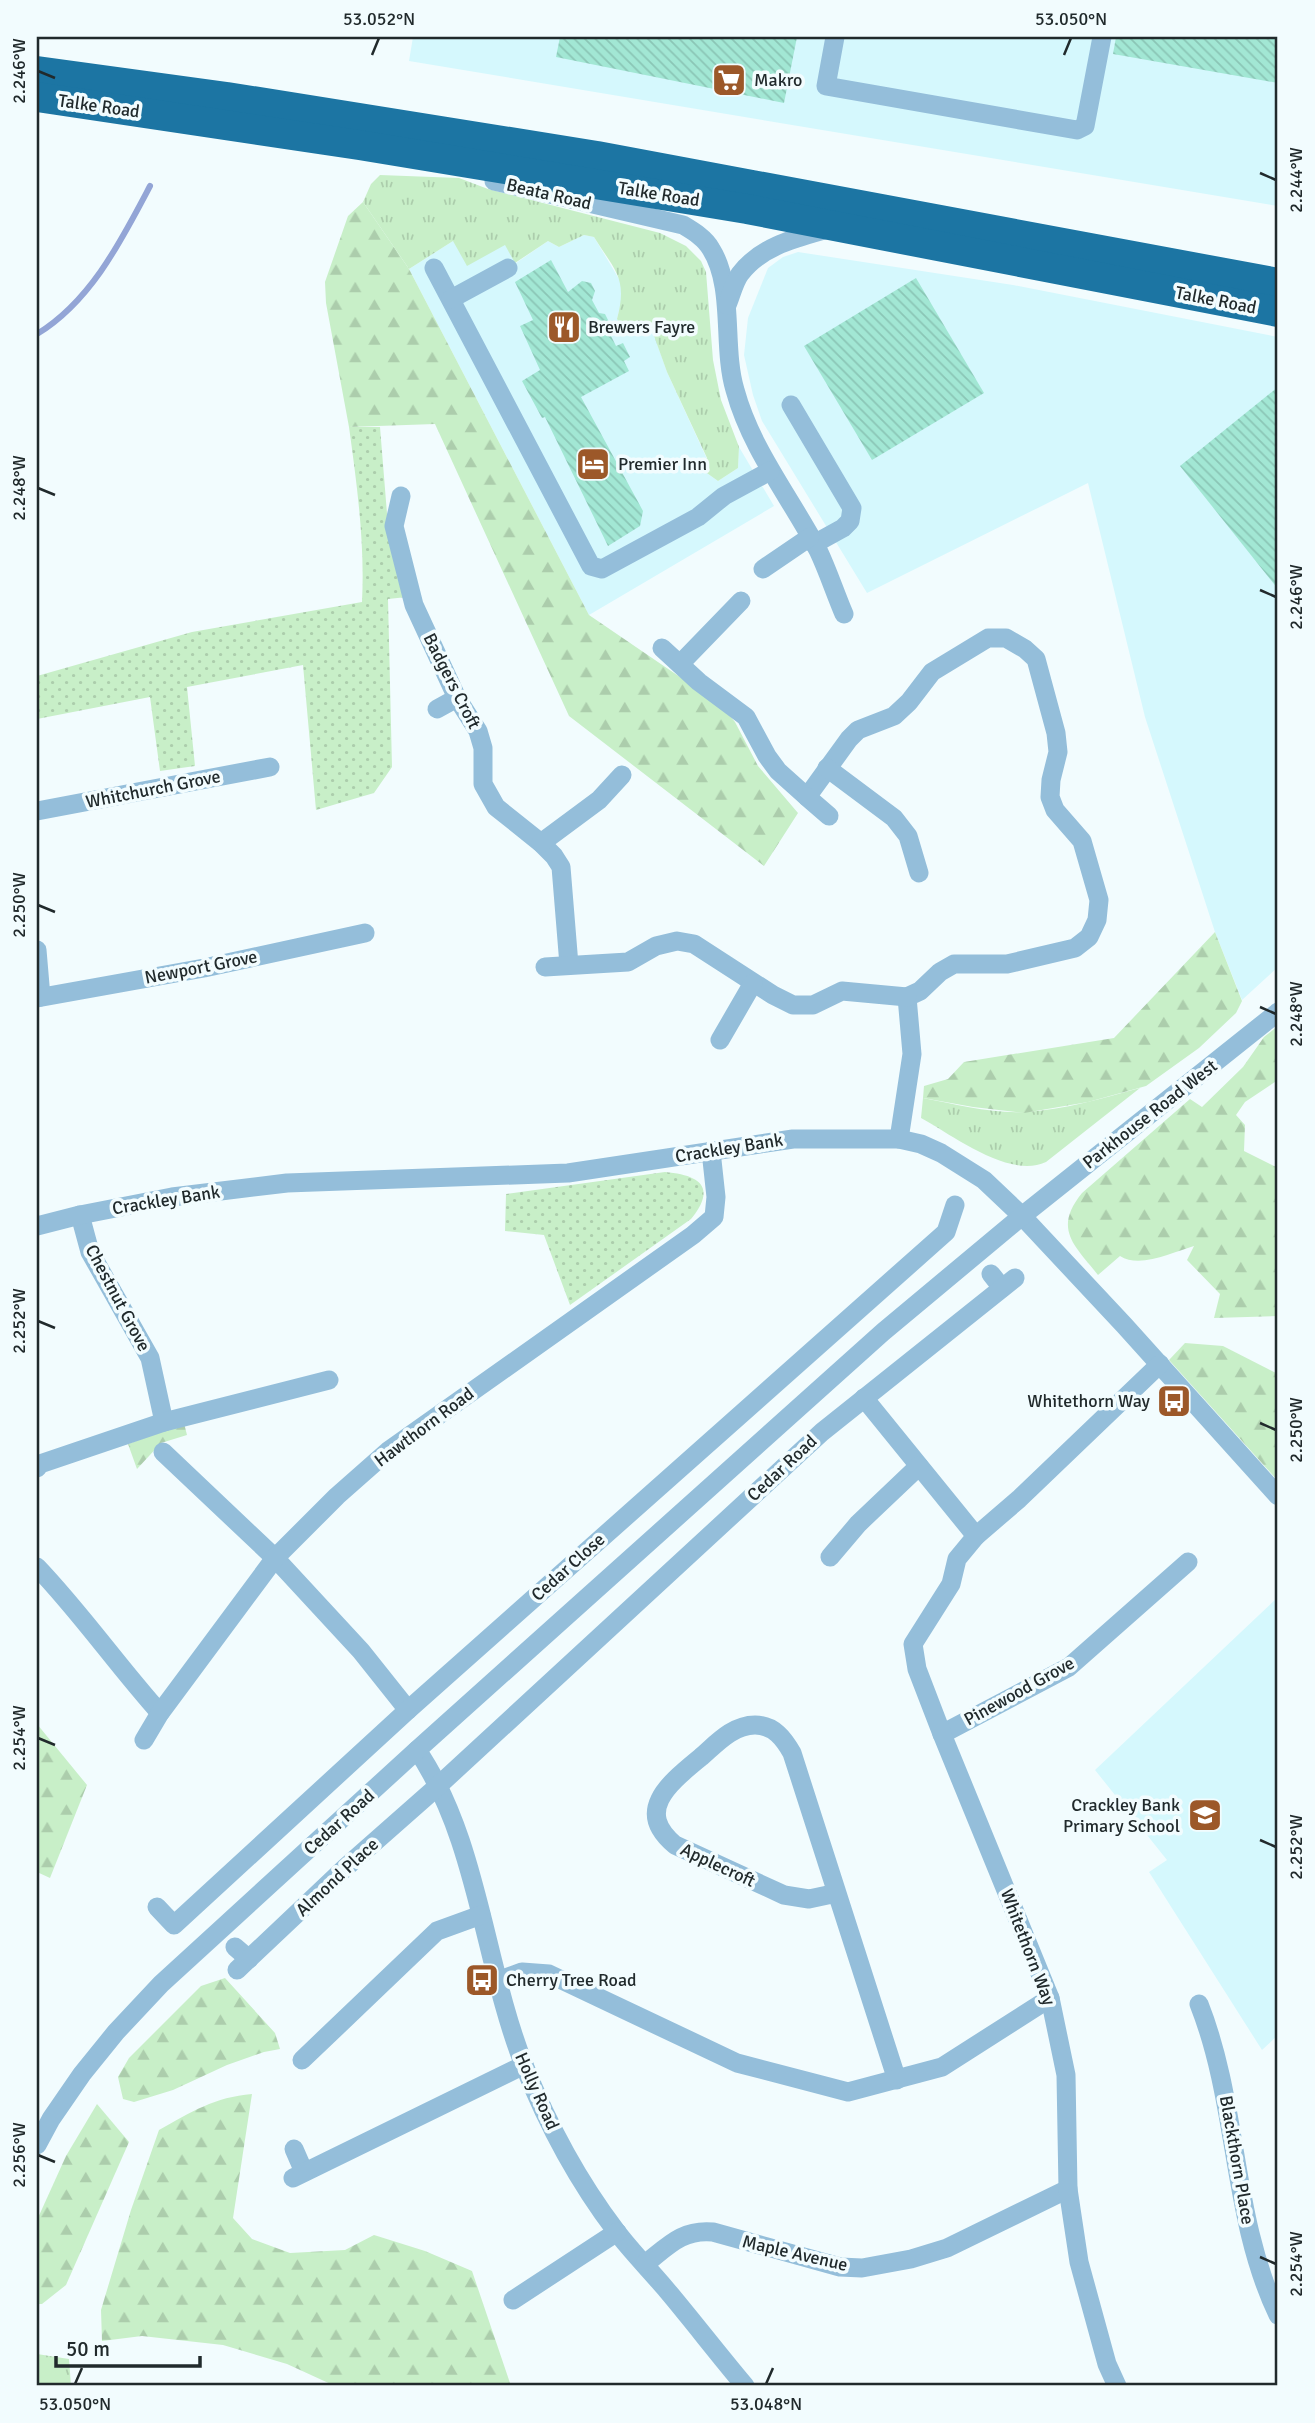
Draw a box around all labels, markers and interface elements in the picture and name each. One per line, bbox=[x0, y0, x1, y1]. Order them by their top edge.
text: 53.052°N bbox=[343, 8, 415, 30]
text: 53.050°N bbox=[1035, 8, 1107, 30]
text: 2.246°W bbox=[8, 38, 30, 104]
supermarket icon: Makro bbox=[710, 61, 748, 99]
place label: Makro bbox=[754, 69, 802, 91]
street label: Talke Road bbox=[57, 89, 141, 123]
text: 2.244°W bbox=[1285, 147, 1307, 213]
street label: Beata Road bbox=[504, 174, 594, 214]
street label: Talke Road bbox=[617, 177, 701, 211]
street label: Talke Road bbox=[1174, 281, 1258, 319]
restaurant icon: Brewers Fayre bbox=[545, 308, 583, 346]
place label: Brewers Fayre bbox=[588, 316, 695, 338]
hotel icon: Premier Inn bbox=[574, 445, 612, 483]
place label: Premier Inn bbox=[618, 453, 707, 475]
text: 2.248°W bbox=[8, 455, 30, 521]
text: 2.246°W bbox=[1285, 564, 1307, 630]
street label: Badgers Croft bbox=[418, 629, 486, 733]
street label: Whitchurch Grove bbox=[84, 765, 222, 813]
text: 2.250°W bbox=[8, 872, 30, 938]
street label: Newport Grove bbox=[143, 945, 259, 989]
text: 2.248°W bbox=[1285, 981, 1307, 1047]
street label: Parkhouse Road West bbox=[1078, 1055, 1222, 1173]
street label: Crackley Bank bbox=[674, 1129, 784, 1167]
street label: Crackley Bank bbox=[111, 1181, 221, 1219]
street label: Chestnut Grove bbox=[81, 1241, 155, 1355]
text: 2.252°W bbox=[8, 1288, 30, 1354]
street label: Hawthorn Road bbox=[370, 1382, 478, 1472]
bus stop icon: Whitethorn Way bbox=[1155, 1382, 1193, 1420]
place label: Whitethorn Way bbox=[1027, 1390, 1151, 1412]
text: 2.250°W bbox=[1285, 1397, 1307, 1463]
street label: Cedar Road bbox=[742, 1430, 822, 1506]
street label: Cedar Close bbox=[527, 1528, 609, 1606]
street label: Pinewood Grove bbox=[960, 1652, 1078, 1730]
text: 2.254°W bbox=[8, 1705, 30, 1771]
street label: Cedar Road bbox=[299, 1785, 379, 1859]
place label: Crackley Bank Primary School bbox=[1063, 1794, 1180, 1837]
school or university icon: Crackley Bank Primary School bbox=[1186, 1796, 1224, 1834]
text: 2.252°W bbox=[1285, 1814, 1307, 1880]
street label: Almond Place bbox=[291, 1833, 383, 1921]
street label: Applecroft bbox=[677, 1838, 759, 1892]
street label: Whitethorn Way bbox=[996, 1886, 1060, 2009]
bus stop icon: Cherry Tree Road bbox=[463, 1961, 501, 1999]
place label: Cherry Tree Road bbox=[506, 1969, 637, 1991]
street label: Holly Road bbox=[510, 2049, 564, 2133]
street label: Blackthorn Place bbox=[1215, 2094, 1259, 2226]
text: 2.256°W bbox=[8, 2122, 30, 2188]
street label: Maple Avenue bbox=[740, 2230, 850, 2276]
text: 2.254°W bbox=[1285, 2231, 1307, 2297]
scale bar bbox=[56, 2325, 200, 2369]
text: 50 m bbox=[66, 2336, 110, 2362]
text: 53.050°N bbox=[39, 2393, 111, 2415]
text: 53.048°N bbox=[730, 2393, 802, 2415]

